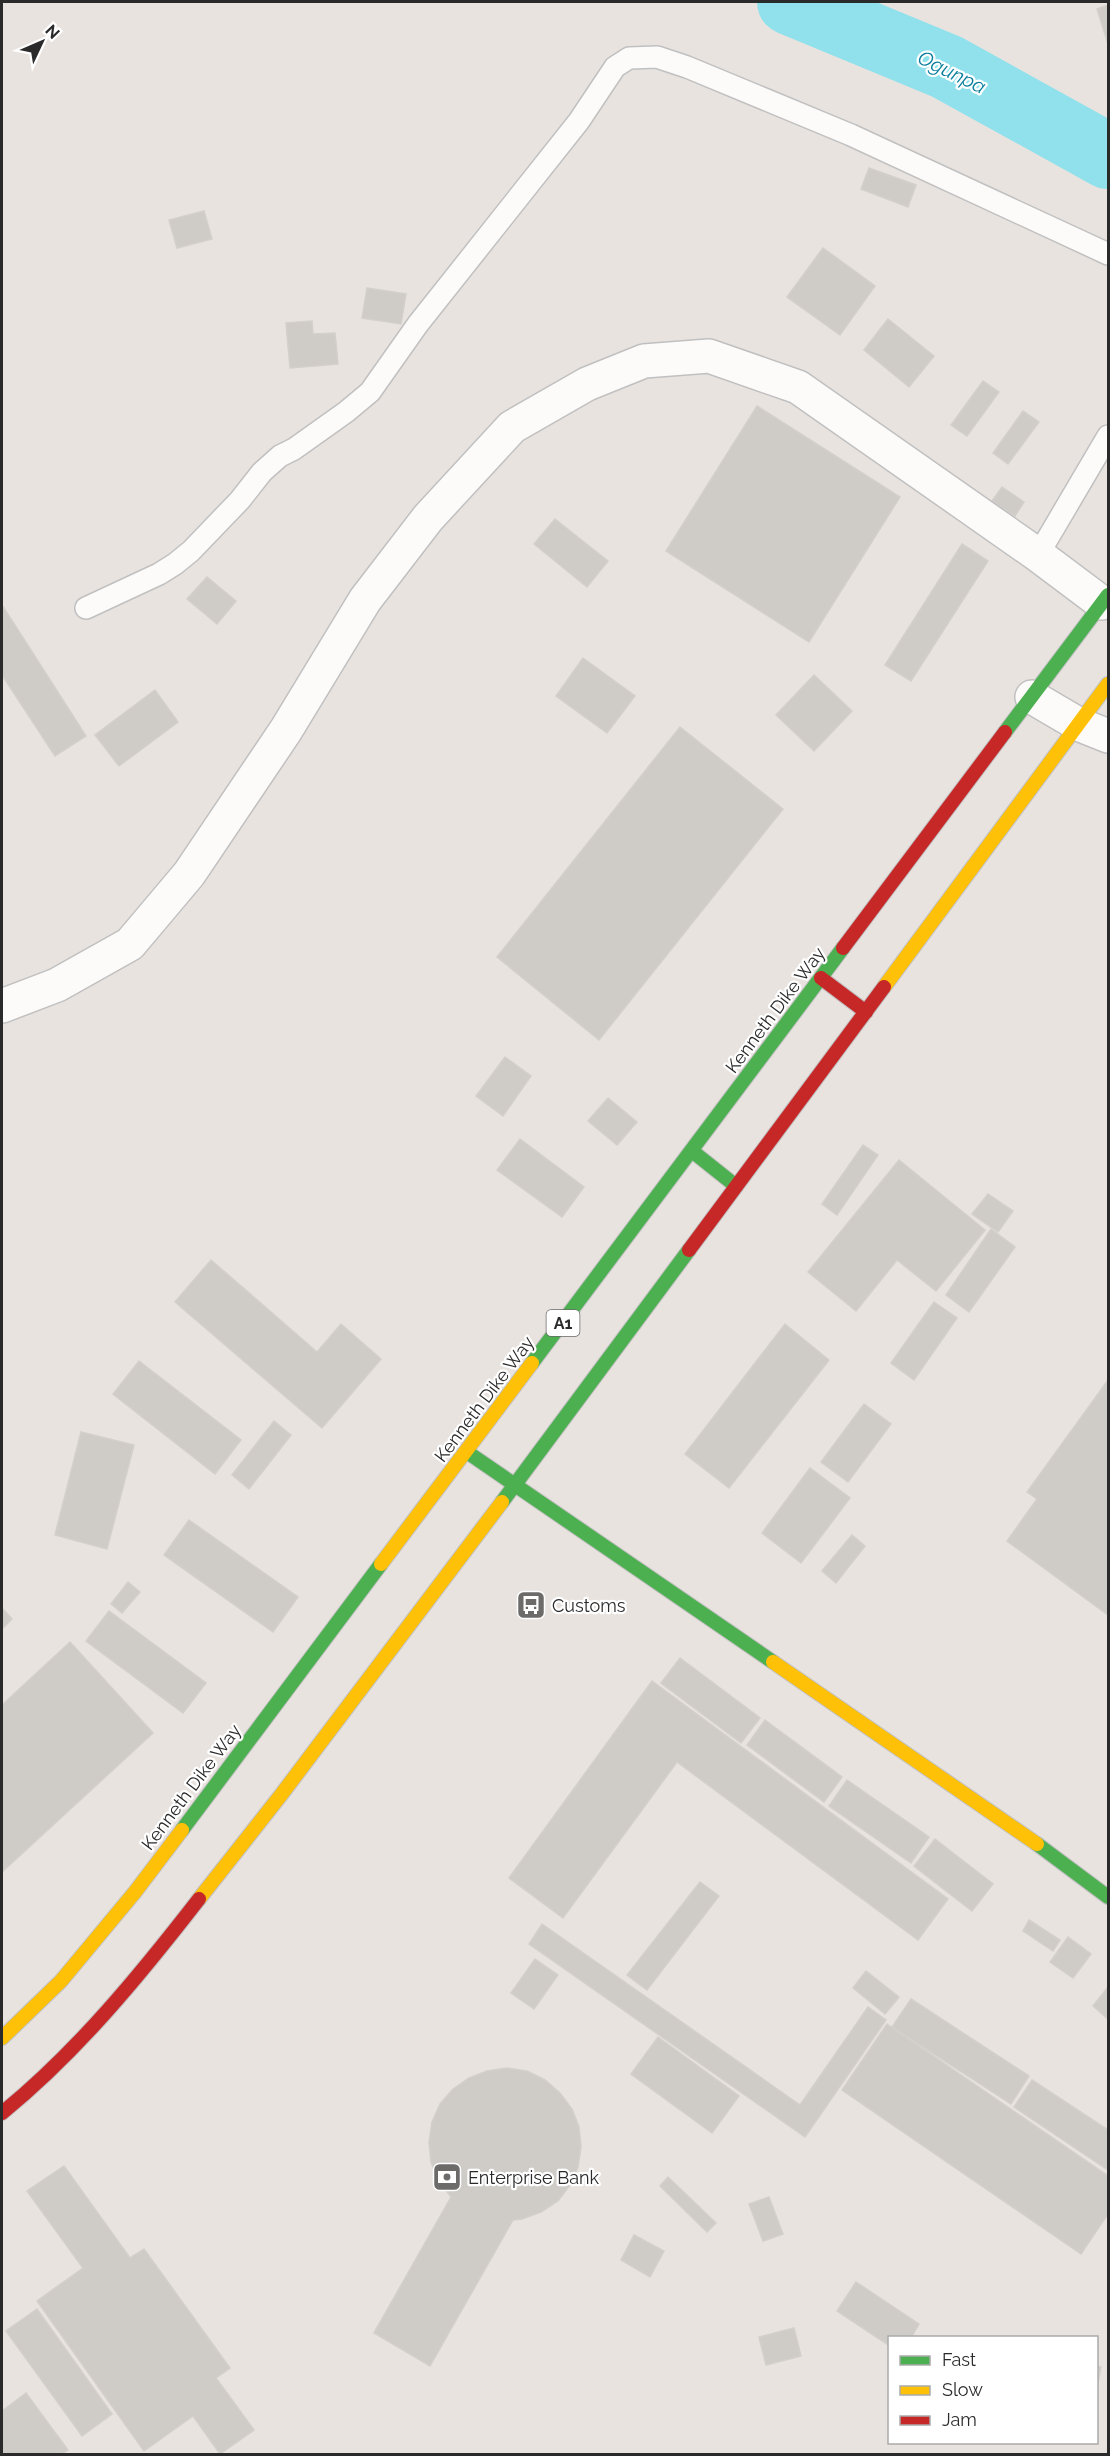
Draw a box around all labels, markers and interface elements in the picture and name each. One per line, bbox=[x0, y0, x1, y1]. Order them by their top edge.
north arrow bbox=[12, 12, 72, 72]
text: N bbox=[41, 21, 64, 43]
water label: Ogunpa bbox=[914, 45, 990, 99]
street label: Kenneth Dike Way bbox=[721, 943, 829, 1077]
road number: A1 bbox=[546, 1310, 580, 1336]
street label: Kenneth Dike Way bbox=[430, 1332, 538, 1466]
bus stop icon: Customs bbox=[515, 1589, 547, 1621]
place label: Customs bbox=[552, 1595, 626, 1616]
street label: Kenneth Dike Way bbox=[137, 1720, 245, 1854]
bank icon: Enterprise Bank bbox=[431, 2161, 463, 2193]
place label: Enterprise Bank bbox=[468, 2167, 600, 2188]
legend bbox=[888, 2336, 1098, 2444]
text: Fast bbox=[942, 2349, 976, 2370]
text: Slow bbox=[942, 2379, 983, 2400]
text: Jam bbox=[942, 2409, 977, 2430]

